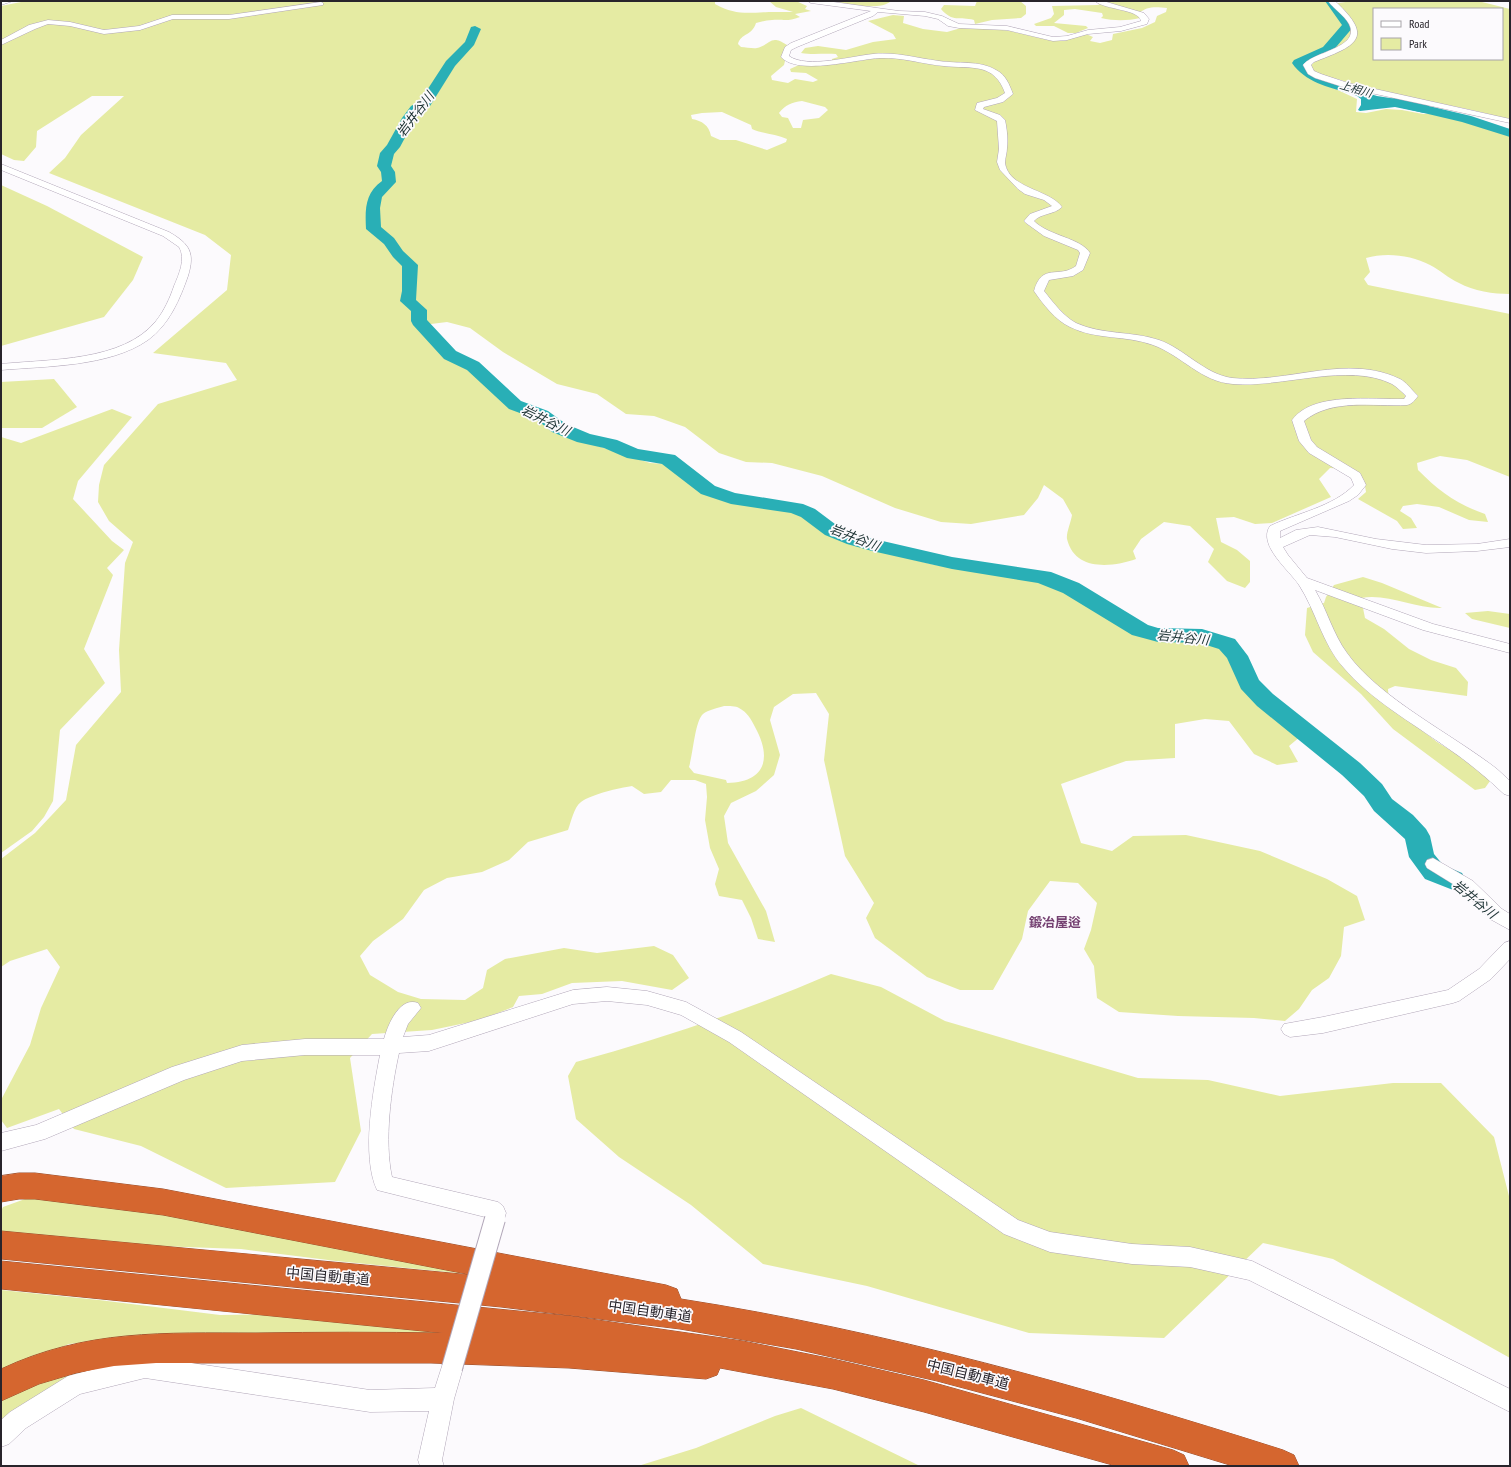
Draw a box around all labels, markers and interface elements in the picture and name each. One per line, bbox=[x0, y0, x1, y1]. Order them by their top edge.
legend bbox=[1373, 8, 1503, 60]
text: Road bbox=[1409, 16, 1429, 31]
text: Park bbox=[1409, 36, 1427, 51]
water label: 上相川 bbox=[1338, 78, 1375, 101]
water label: 岩井谷川 bbox=[393, 87, 439, 140]
water label: 岩井谷川 bbox=[519, 401, 575, 440]
water label: 岩井谷川 bbox=[827, 520, 884, 555]
water label: 岩井谷川 bbox=[1156, 626, 1212, 649]
water label: 岩井谷川 bbox=[1449, 876, 1502, 924]
district label: 鍛冶屋逧 bbox=[1028, 914, 1081, 931]
street label: 中国自動車道 bbox=[285, 1263, 371, 1289]
street label: 中国自動車道 bbox=[607, 1296, 693, 1326]
street label: 中国自動車道 bbox=[925, 1355, 1011, 1393]

